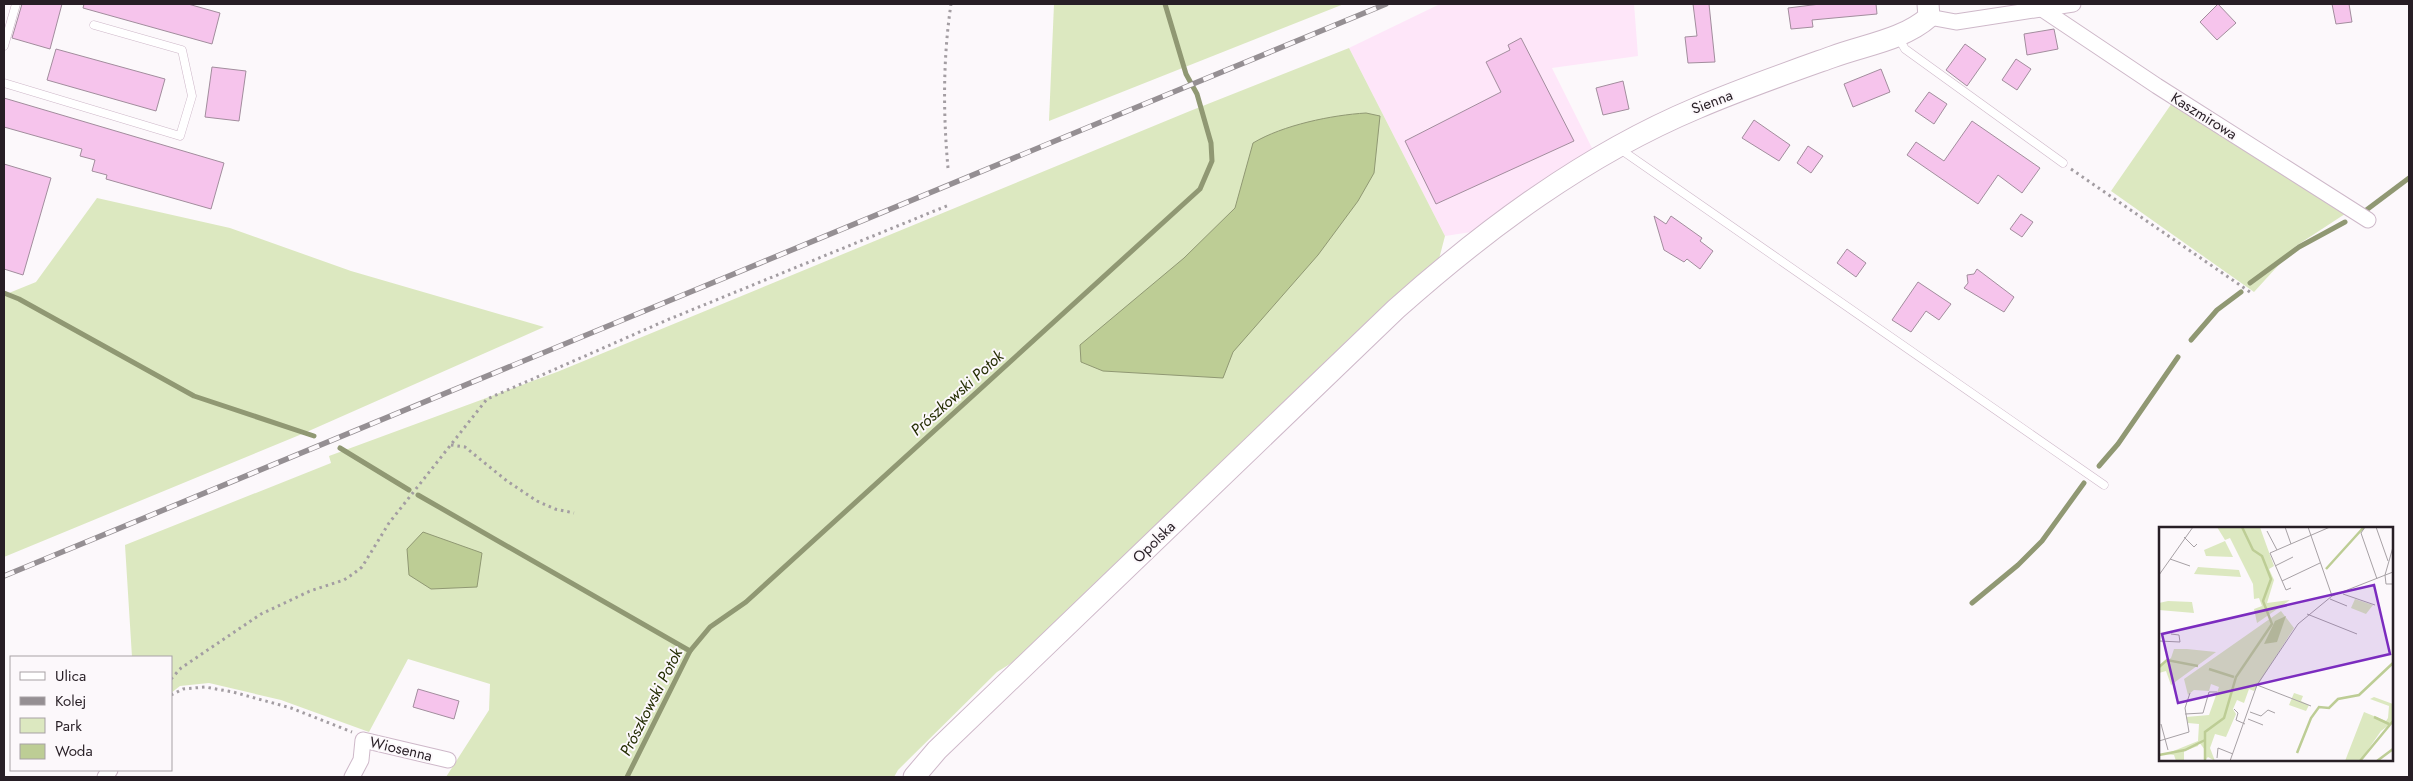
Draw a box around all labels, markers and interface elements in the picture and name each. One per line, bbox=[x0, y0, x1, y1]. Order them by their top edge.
street label: Sienna bbox=[1688, 84, 1736, 120]
street label: Kaszmirowa bbox=[2167, 87, 2241, 145]
water label: Prószkowski Potok bbox=[905, 344, 1009, 441]
street label: Opolska bbox=[1128, 516, 1180, 568]
inset map bbox=[2159, 527, 2393, 761]
water label: Prószkowski Potok bbox=[614, 643, 689, 760]
legend bbox=[10, 656, 172, 771]
text: Ulica bbox=[55, 665, 86, 687]
text: Kolej bbox=[55, 690, 86, 712]
text: Park bbox=[55, 715, 82, 737]
street label: Wiosenna bbox=[367, 731, 435, 767]
text: Woda bbox=[55, 740, 93, 762]

